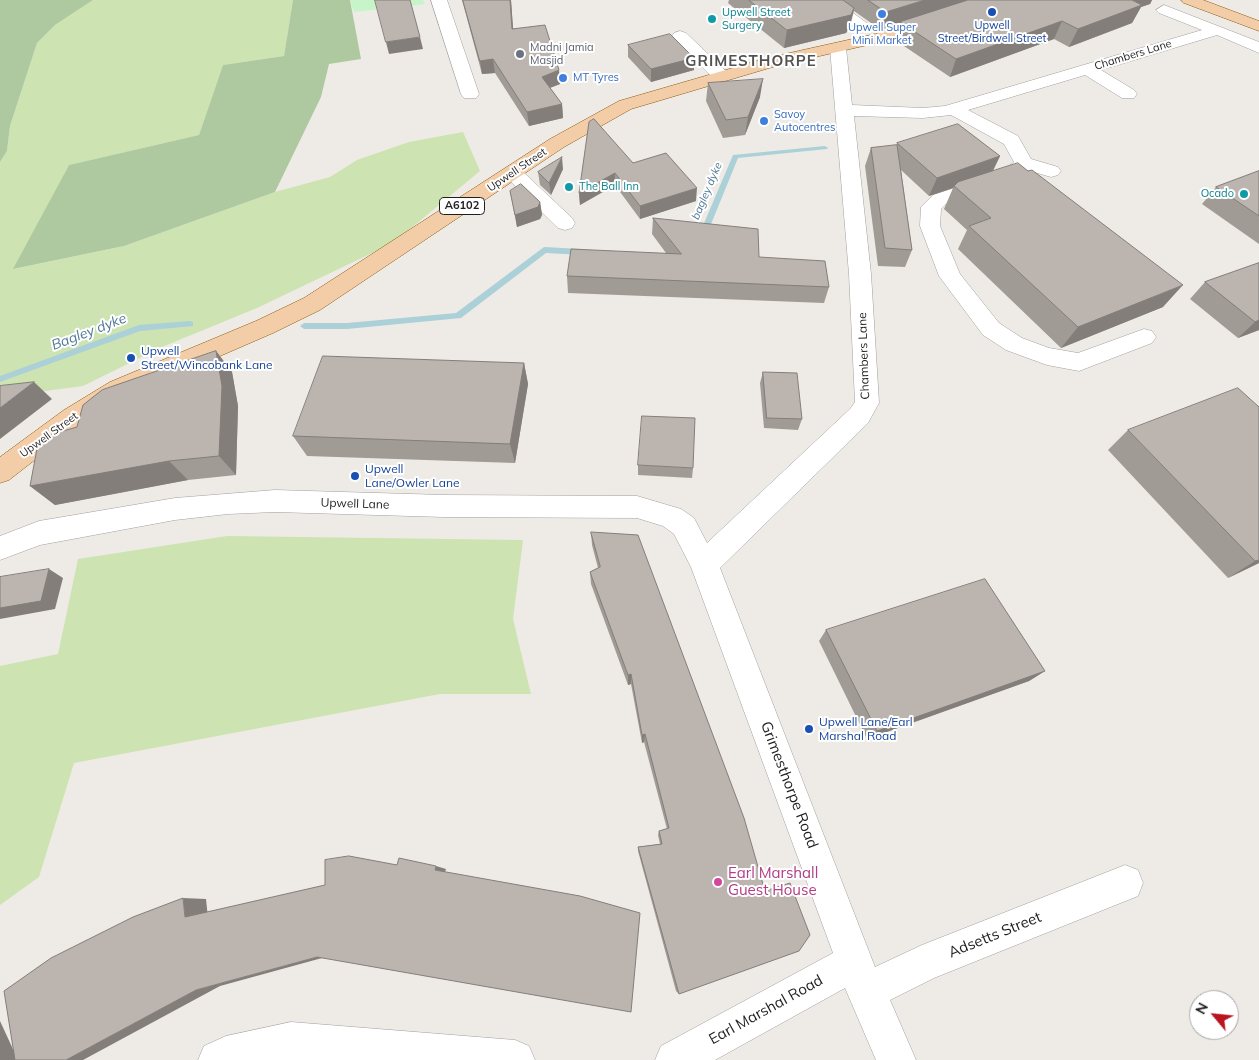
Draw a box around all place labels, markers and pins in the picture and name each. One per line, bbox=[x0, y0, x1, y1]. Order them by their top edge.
place label: Upwell Street Surgery bbox=[722, 6, 791, 32]
marker: Upwell Street/Birdwell Street bbox=[986, 6, 998, 18]
marker: Upwell Super Mini Market bbox=[876, 8, 888, 20]
marker: Upwell Street Surgery bbox=[706, 13, 718, 25]
place label: Upwell Street/Birdwell Street bbox=[938, 19, 1046, 45]
place label: Upwell Super Mini Market bbox=[848, 21, 916, 47]
place label: Madni Jamia Masjid bbox=[530, 41, 594, 67]
marker: Madni Jamia Masjid bbox=[514, 48, 526, 60]
place label: MT Tyres bbox=[573, 71, 619, 85]
marker: MT Tyres bbox=[557, 72, 569, 84]
place label: Savoy Autocentres bbox=[774, 108, 835, 134]
marker: Savoy Autocentres bbox=[758, 115, 770, 127]
place label: The Ball Inn bbox=[579, 180, 639, 194]
marker: The Ball Inn bbox=[563, 181, 575, 193]
place label: Ocado bbox=[1201, 187, 1234, 201]
marker: Ocado bbox=[1238, 188, 1250, 200]
place label: Upwell Street/Wincobank Lane bbox=[141, 344, 273, 372]
marker: Upwell Street/Wincobank Lane bbox=[125, 352, 137, 364]
place label: Upwell Lane/Owler Lane bbox=[365, 462, 460, 490]
marker: Upwell Lane/Owler Lane bbox=[349, 470, 361, 482]
place label: Upwell Lane/Earl Marshal Road bbox=[819, 715, 913, 743]
marker: Upwell Lane/Earl Marshal Road bbox=[803, 723, 815, 735]
place label: Earl Marshall Guest House bbox=[728, 864, 818, 899]
marker: Earl Marshall Guest House bbox=[712, 876, 724, 888]

